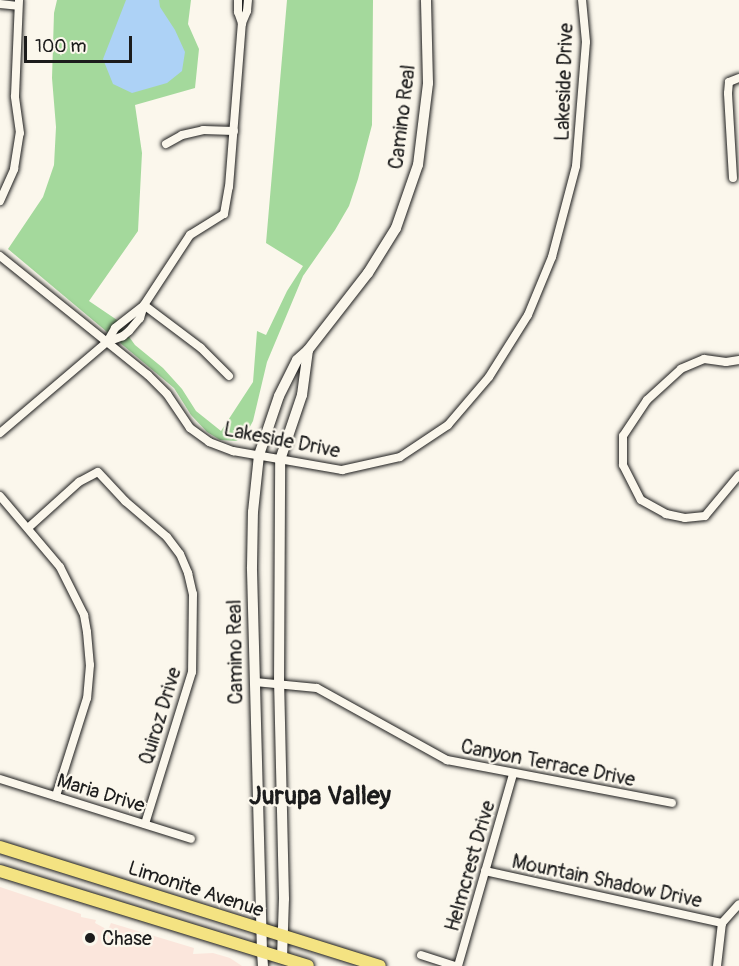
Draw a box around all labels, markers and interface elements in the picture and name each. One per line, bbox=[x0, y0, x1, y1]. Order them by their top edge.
street label: Lakeside Drive bbox=[550, 23, 578, 141]
scale bar bbox=[27, 24, 135, 62]
text: 100 m bbox=[35, 35, 87, 58]
street label: Camino Real bbox=[384, 63, 420, 171]
street label: Lakeside Drive bbox=[222, 417, 342, 463]
street label: Camino Real bbox=[222, 599, 248, 705]
street label: Quiroz Drive bbox=[134, 664, 186, 768]
street label: Canyon Terrace Drive bbox=[459, 734, 637, 792]
street label: Maria Drive bbox=[54, 768, 148, 818]
district label: Jurupa Valley bbox=[249, 781, 391, 813]
street label: Helmcrest Drive bbox=[440, 798, 500, 934]
street label: Mountain Shadow Drive bbox=[510, 849, 704, 913]
street label: Limonite Avenue bbox=[125, 856, 267, 922]
place label: Chase bbox=[102, 926, 152, 950]
marker: Chase bbox=[83, 931, 97, 945]

